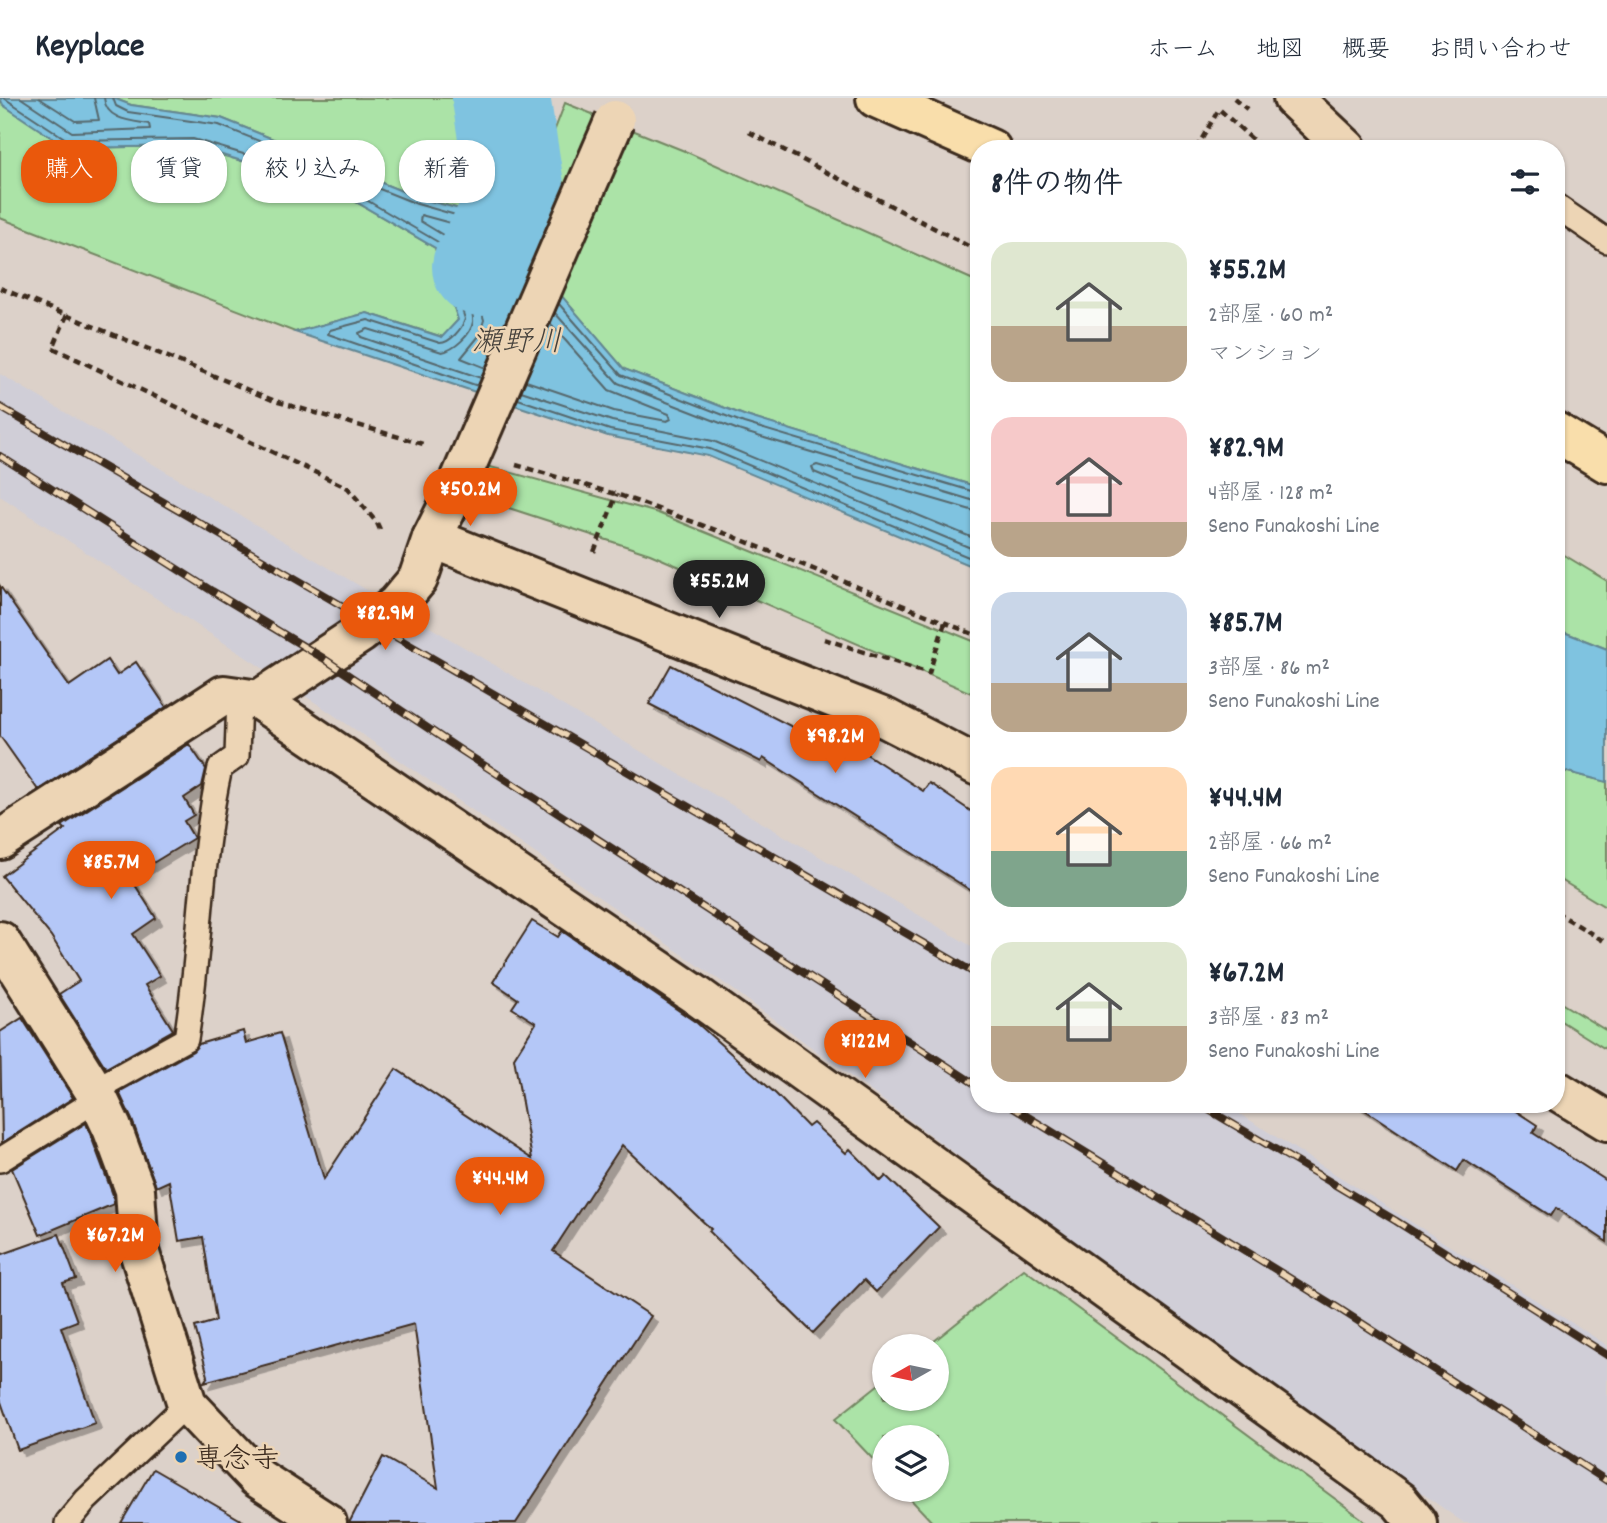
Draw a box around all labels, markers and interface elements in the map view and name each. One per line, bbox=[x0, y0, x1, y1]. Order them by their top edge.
text: Keyplace bbox=[35, 25, 144, 72]
text: ホーム bbox=[1147, 34, 1218, 68]
text: 地図 bbox=[1256, 34, 1304, 68]
text: 概要 bbox=[1342, 34, 1390, 68]
text: お問い合わせ bbox=[1428, 34, 1572, 68]
chip: 購入 bbox=[21, 140, 117, 203]
chip: 賃貸 bbox=[131, 140, 227, 203]
chip: 絞り込み bbox=[241, 140, 385, 203]
chip: 新着 bbox=[399, 140, 495, 203]
icon: filters bbox=[1506, 163, 1544, 201]
text: 8件の物件 bbox=[991, 165, 1123, 208]
text: ¥55.2M bbox=[1208, 251, 1286, 294]
icon: home bbox=[1047, 270, 1131, 354]
text: 2部屋 · 60 m² bbox=[1208, 300, 1333, 333]
water label: 瀬野川 bbox=[472, 323, 562, 366]
text: マンション bbox=[1208, 339, 1322, 372]
text: ¥82.9M bbox=[1208, 429, 1284, 472]
icon: home bbox=[1047, 445, 1131, 529]
pin: ¥50.2M bbox=[413, 468, 527, 528]
text: ¥50.2M bbox=[439, 474, 501, 507]
text: 4部屋 · 128 m² bbox=[1208, 478, 1333, 511]
text: Seno Funakoshi Line bbox=[1208, 511, 1380, 544]
pin: ¥55.2M bbox=[662, 560, 776, 620]
text: ¥55.2M bbox=[689, 566, 749, 599]
pin: ¥82.9M bbox=[328, 592, 442, 652]
text: ¥82.9M bbox=[356, 598, 414, 631]
text: ¥85.7M bbox=[1208, 604, 1283, 647]
icon: home bbox=[1047, 620, 1131, 704]
text: 3部屋 · 86 m² bbox=[1208, 653, 1330, 686]
text: Seno Funakoshi Line bbox=[1208, 686, 1380, 719]
pin: ¥98.2M bbox=[778, 716, 892, 775]
text: ¥98.2M bbox=[806, 721, 864, 754]
text: ¥44.4M bbox=[1208, 779, 1282, 822]
icon: home bbox=[1047, 795, 1131, 879]
text: 2部屋 · 66 m² bbox=[1208, 828, 1332, 861]
pin: ¥85.7M bbox=[54, 842, 168, 901]
text: ¥85.7M bbox=[82, 847, 140, 880]
text: Seno Funakoshi Line bbox=[1208, 861, 1380, 894]
text: ¥67.2M bbox=[1208, 954, 1284, 997]
icon: home bbox=[1047, 970, 1131, 1054]
text: 3部屋 · 83 m² bbox=[1208, 1003, 1329, 1036]
pin: ¥122M bbox=[816, 1020, 914, 1080]
text: ¥122M bbox=[840, 1026, 890, 1059]
text: Seno Funakoshi Line bbox=[1208, 1036, 1380, 1069]
pin: ¥44.4M bbox=[443, 1158, 557, 1217]
text: ¥44.4M bbox=[471, 1163, 529, 1196]
pin: ¥67.2M bbox=[58, 1214, 172, 1274]
text: ¥67.2M bbox=[86, 1220, 144, 1253]
north arrow bbox=[872, 1334, 948, 1410]
map controls bbox=[872, 1334, 949, 1502]
button: layers bbox=[872, 1425, 949, 1502]
place label: 専念寺 bbox=[195, 1442, 279, 1482]
marker: 専念寺 bbox=[173, 1449, 189, 1465]

